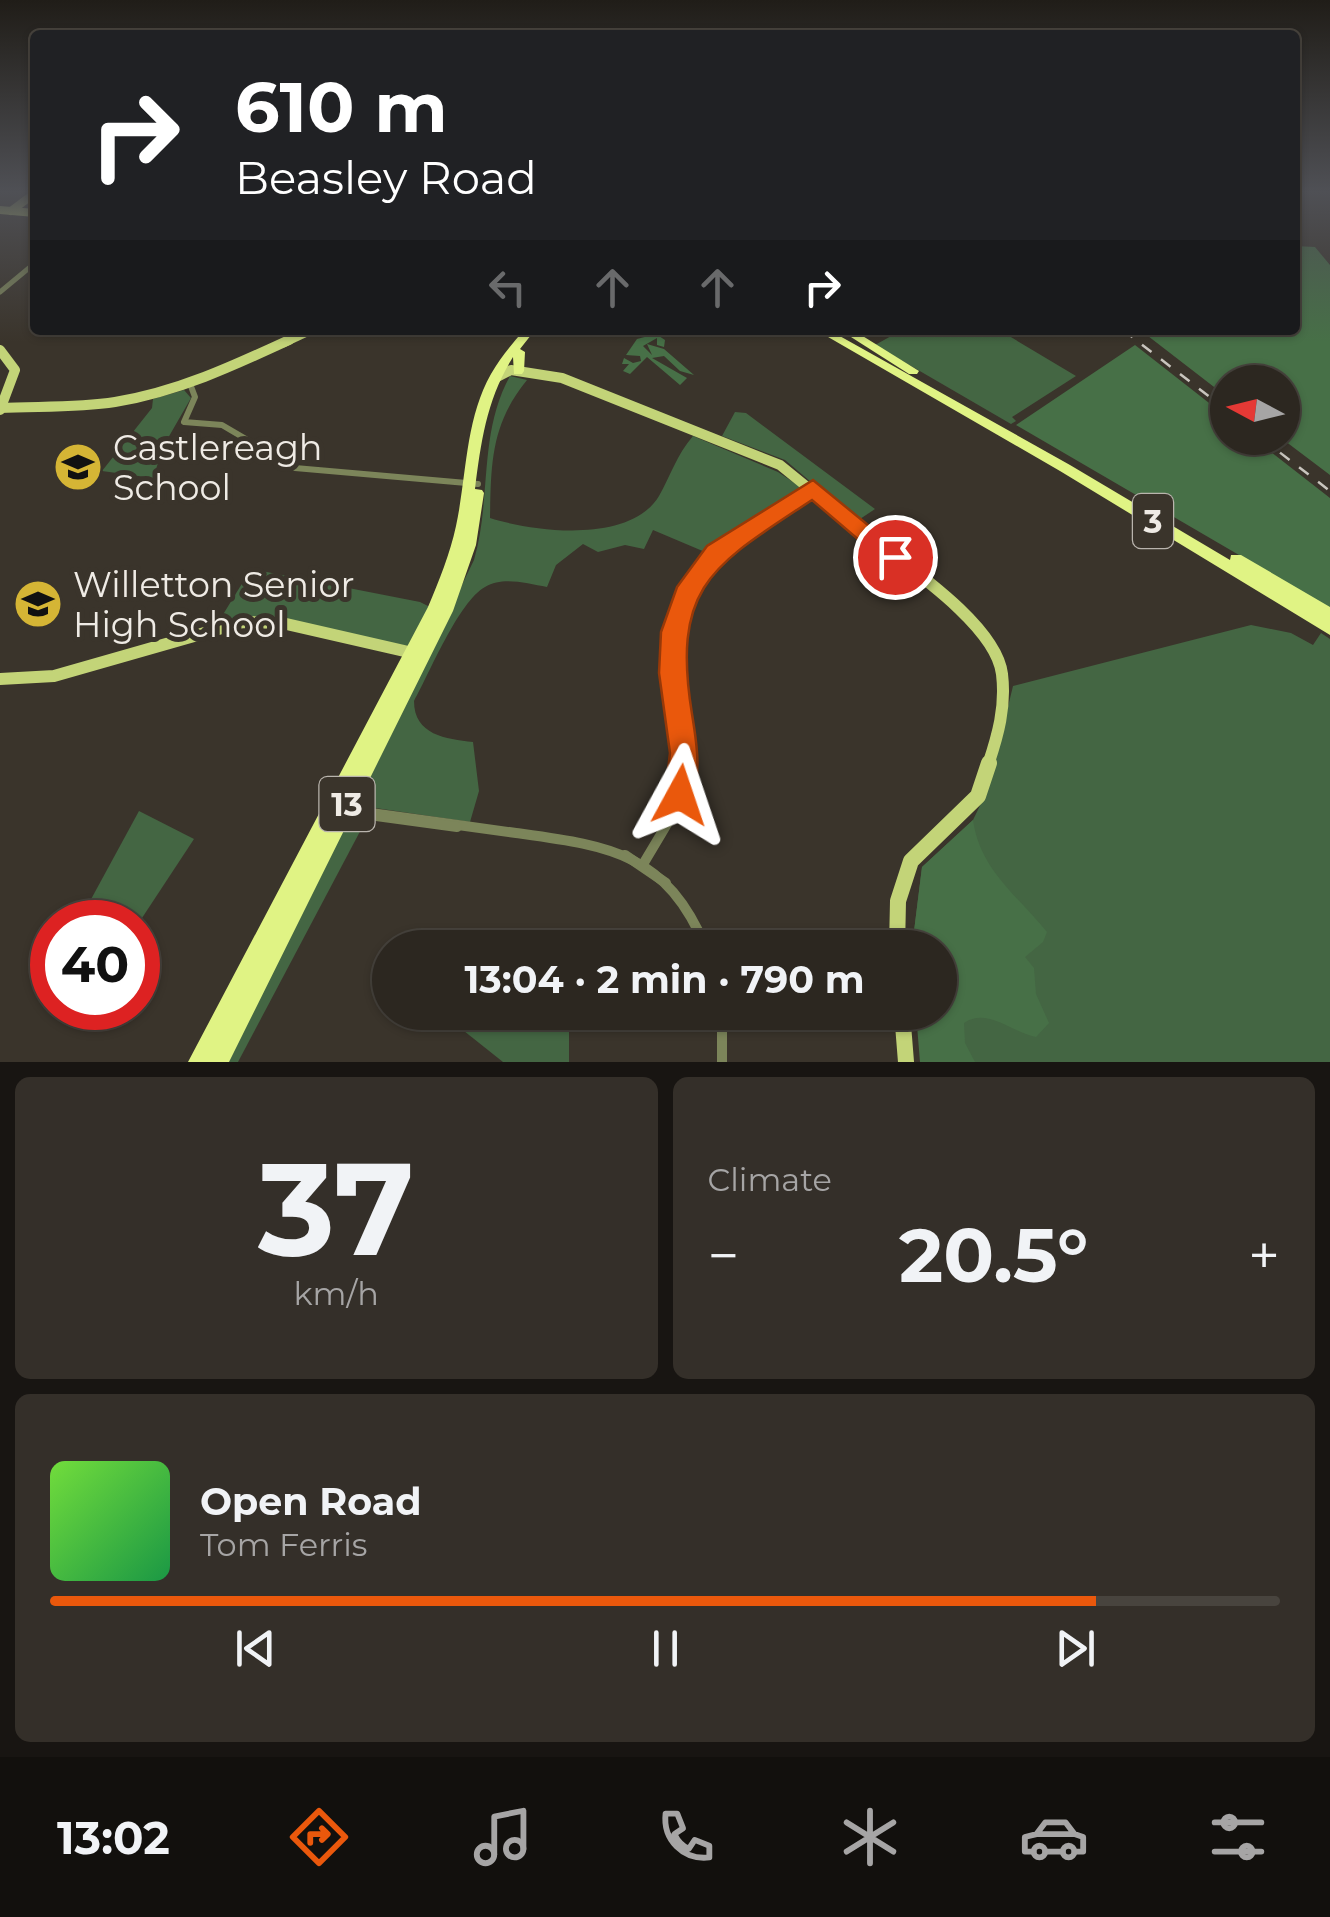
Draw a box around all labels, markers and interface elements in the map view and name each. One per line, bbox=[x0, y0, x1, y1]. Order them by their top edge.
text: 610 m bbox=[235, 64, 448, 150]
icon: right bbox=[70, 70, 200, 200]
text: Beasley Road bbox=[235, 150, 537, 205]
icon: left bbox=[480, 260, 535, 315]
icon: ahead bbox=[585, 260, 640, 315]
icon: ahead bbox=[690, 260, 745, 315]
icon: right bbox=[795, 260, 850, 315]
north arrow bbox=[1210, 365, 1300, 455]
map controls bbox=[1210, 365, 1300, 455]
place label: Castlereagh School bbox=[113, 426, 323, 509]
school or university icon: Castlereagh School bbox=[52, 441, 104, 493]
road number: 3 bbox=[1133, 494, 1173, 548]
pin bbox=[853, 515, 938, 600]
icon: arrive bbox=[868, 530, 923, 585]
place label: Willetton Senior High School bbox=[73, 563, 354, 646]
school or university icon: Willetton Senior High School bbox=[12, 578, 64, 630]
position arrow bbox=[628, 743, 732, 847]
road number: 13 bbox=[320, 777, 374, 831]
speed limit sign: 40 bbox=[30, 900, 160, 1030]
text: 13:04 · 2 min · 790 m bbox=[464, 956, 865, 1003]
text: 37 bbox=[258, 1129, 414, 1288]
text: Climate bbox=[708, 1160, 832, 1199]
text: 20.5° bbox=[899, 1209, 1088, 1301]
text: − bbox=[708, 1222, 739, 1289]
text: + bbox=[1248, 1222, 1280, 1289]
text: km/h bbox=[294, 1274, 379, 1313]
text: Open Road bbox=[200, 1478, 422, 1525]
text: Tom Ferris bbox=[200, 1525, 367, 1564]
icon: previous bbox=[228, 1621, 283, 1676]
icon: pause bbox=[638, 1621, 693, 1676]
icon: next bbox=[1048, 1621, 1103, 1676]
icon: directions bbox=[284, 1802, 354, 1872]
icon: music bbox=[468, 1802, 538, 1872]
icon: phone bbox=[651, 1802, 721, 1872]
icon: climate bbox=[835, 1802, 905, 1872]
icon: car bbox=[1019, 1802, 1089, 1872]
icon: filters bbox=[1203, 1802, 1273, 1872]
text: 13:02 bbox=[57, 1810, 170, 1865]

